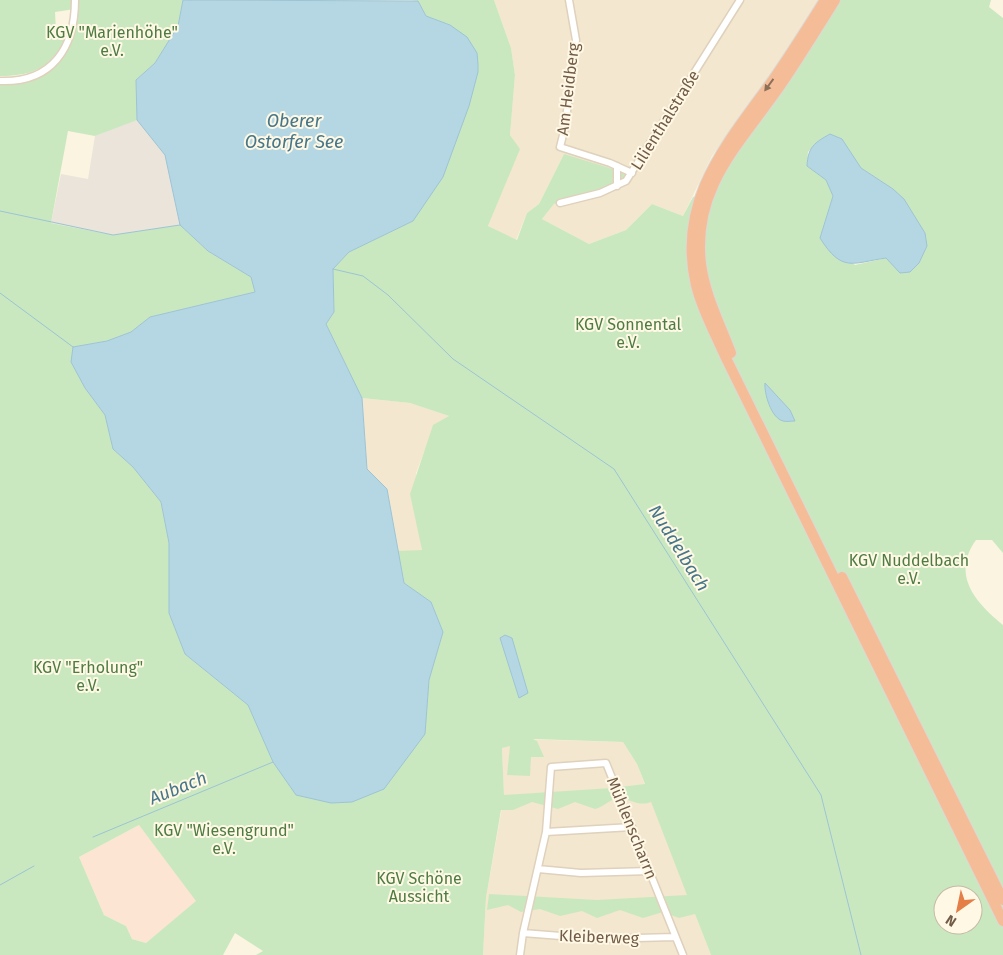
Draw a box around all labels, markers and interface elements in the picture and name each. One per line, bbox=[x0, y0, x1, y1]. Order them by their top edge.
park label: KGV "Marienhöhe" e.V. bbox=[46, 23, 178, 60]
street label: Am Heidberg bbox=[553, 41, 583, 136]
street label: Lilienthalstraße bbox=[627, 67, 703, 173]
one-way arrow bbox=[764, 78, 774, 91]
water label: Oberer Ostorfer See bbox=[245, 110, 343, 153]
park label: KGV Sonnental e.V. bbox=[575, 315, 681, 352]
water label: Nuddelbach bbox=[644, 501, 714, 595]
park label: KGV Nuddelbach e.V. bbox=[849, 551, 969, 588]
park label: KGV "Erholung" e.V. bbox=[33, 658, 143, 695]
water label: Aubach bbox=[145, 767, 210, 810]
street label: Mühlenscharrn bbox=[603, 774, 661, 882]
park label: KGV "Wiesengrund" e.V. bbox=[154, 821, 294, 858]
park label: KGV Schöne Aussicht bbox=[376, 869, 462, 906]
north arrow bbox=[933, 885, 983, 935]
text: N bbox=[943, 911, 960, 930]
street label: Kleiberweg bbox=[559, 926, 640, 948]

